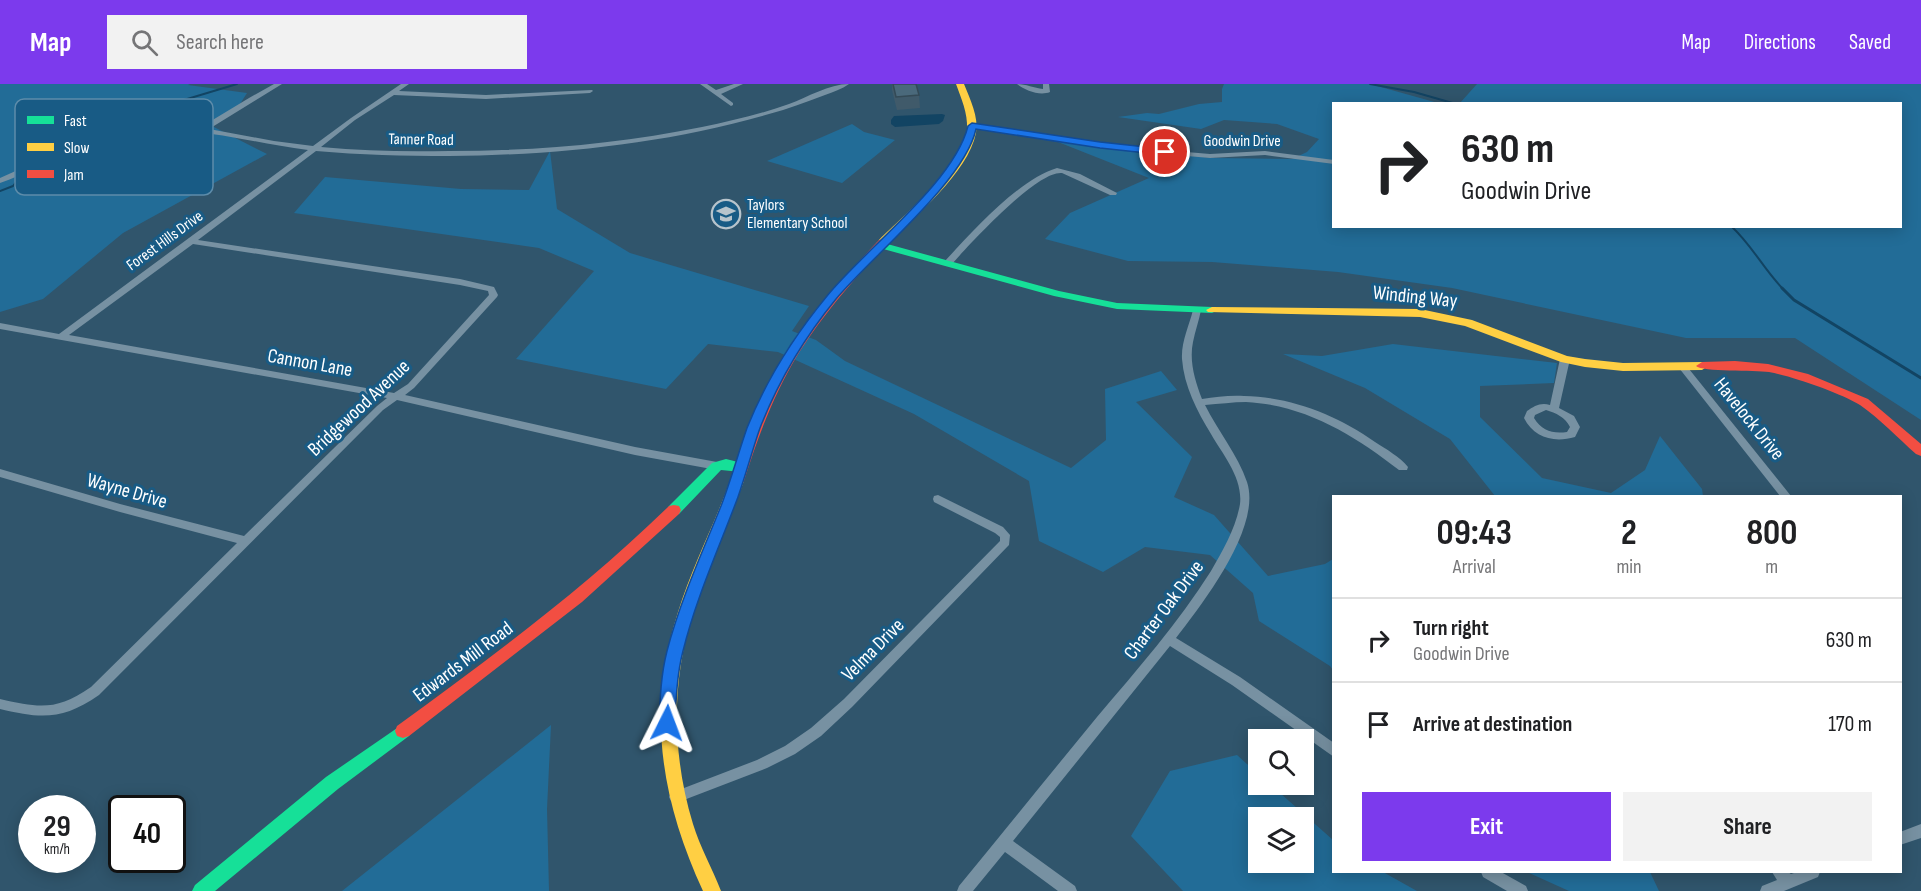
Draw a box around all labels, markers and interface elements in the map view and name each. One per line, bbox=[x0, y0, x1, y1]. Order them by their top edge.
search box bbox=[107, 15, 527, 69]
text: Map bbox=[30, 26, 71, 59]
icon: search bbox=[128, 26, 161, 59]
text: Search here bbox=[176, 29, 264, 56]
text: Map bbox=[1681, 30, 1711, 55]
text: Directions bbox=[1744, 30, 1816, 55]
text: Saved bbox=[1849, 30, 1891, 55]
legend bbox=[15, 99, 213, 195]
text: Fast bbox=[64, 112, 87, 131]
text: 630 m bbox=[1461, 124, 1554, 175]
pin bbox=[1139, 126, 1190, 177]
icon: right bbox=[1362, 126, 1440, 204]
street label: Tanner Road bbox=[388, 130, 454, 150]
street label: Goodwin Drive bbox=[1203, 132, 1281, 151]
icon: arrive bbox=[1148, 135, 1181, 168]
text: Slow bbox=[64, 139, 89, 158]
text: Jam bbox=[63, 166, 84, 185]
text: Goodwin Drive bbox=[1461, 175, 1591, 207]
place label: Taylors Elementary School bbox=[747, 196, 847, 233]
school or university icon: Taylors Elementary School bbox=[710, 198, 742, 230]
street label: Forest Hills Drive bbox=[123, 207, 207, 275]
street label: Winding Way bbox=[1372, 281, 1459, 313]
street label: Cannon Lane bbox=[266, 344, 354, 382]
street label: Bridgewood Avenue bbox=[303, 355, 415, 461]
street label: Havelock Drive bbox=[1708, 373, 1790, 465]
street label: Wayne Drive bbox=[84, 468, 170, 514]
text: 09:43 bbox=[1437, 512, 1512, 555]
text: 2 bbox=[1621, 512, 1637, 555]
text: 800 bbox=[1746, 512, 1797, 555]
text: Arrival bbox=[1453, 555, 1496, 579]
text: min bbox=[1616, 555, 1642, 579]
text: m bbox=[1765, 555, 1778, 579]
street label: Charter Oak Drive bbox=[1119, 556, 1209, 664]
street label: Velma Drive bbox=[837, 614, 909, 686]
text: Turn right bbox=[1413, 615, 1489, 642]
street label: Edwards Mill Road bbox=[408, 617, 518, 707]
icon: right bbox=[1362, 624, 1395, 657]
text: 630 m bbox=[1826, 627, 1872, 654]
text: Goodwin Drive bbox=[1413, 642, 1510, 666]
position arrow bbox=[635, 691, 699, 755]
icon: arrive bbox=[1362, 708, 1395, 741]
text: Arrive at destination bbox=[1413, 711, 1572, 738]
text: 170 m bbox=[1828, 711, 1872, 738]
map controls bbox=[1248, 729, 1314, 873]
button: search bbox=[1248, 729, 1314, 795]
button: Exit bbox=[1362, 792, 1611, 861]
button: Share bbox=[1623, 792, 1872, 861]
speed limit sign: 40 bbox=[108, 795, 186, 873]
button: layers bbox=[1248, 807, 1314, 873]
text: 29 bbox=[43, 809, 71, 845]
text: km/h bbox=[44, 840, 70, 859]

